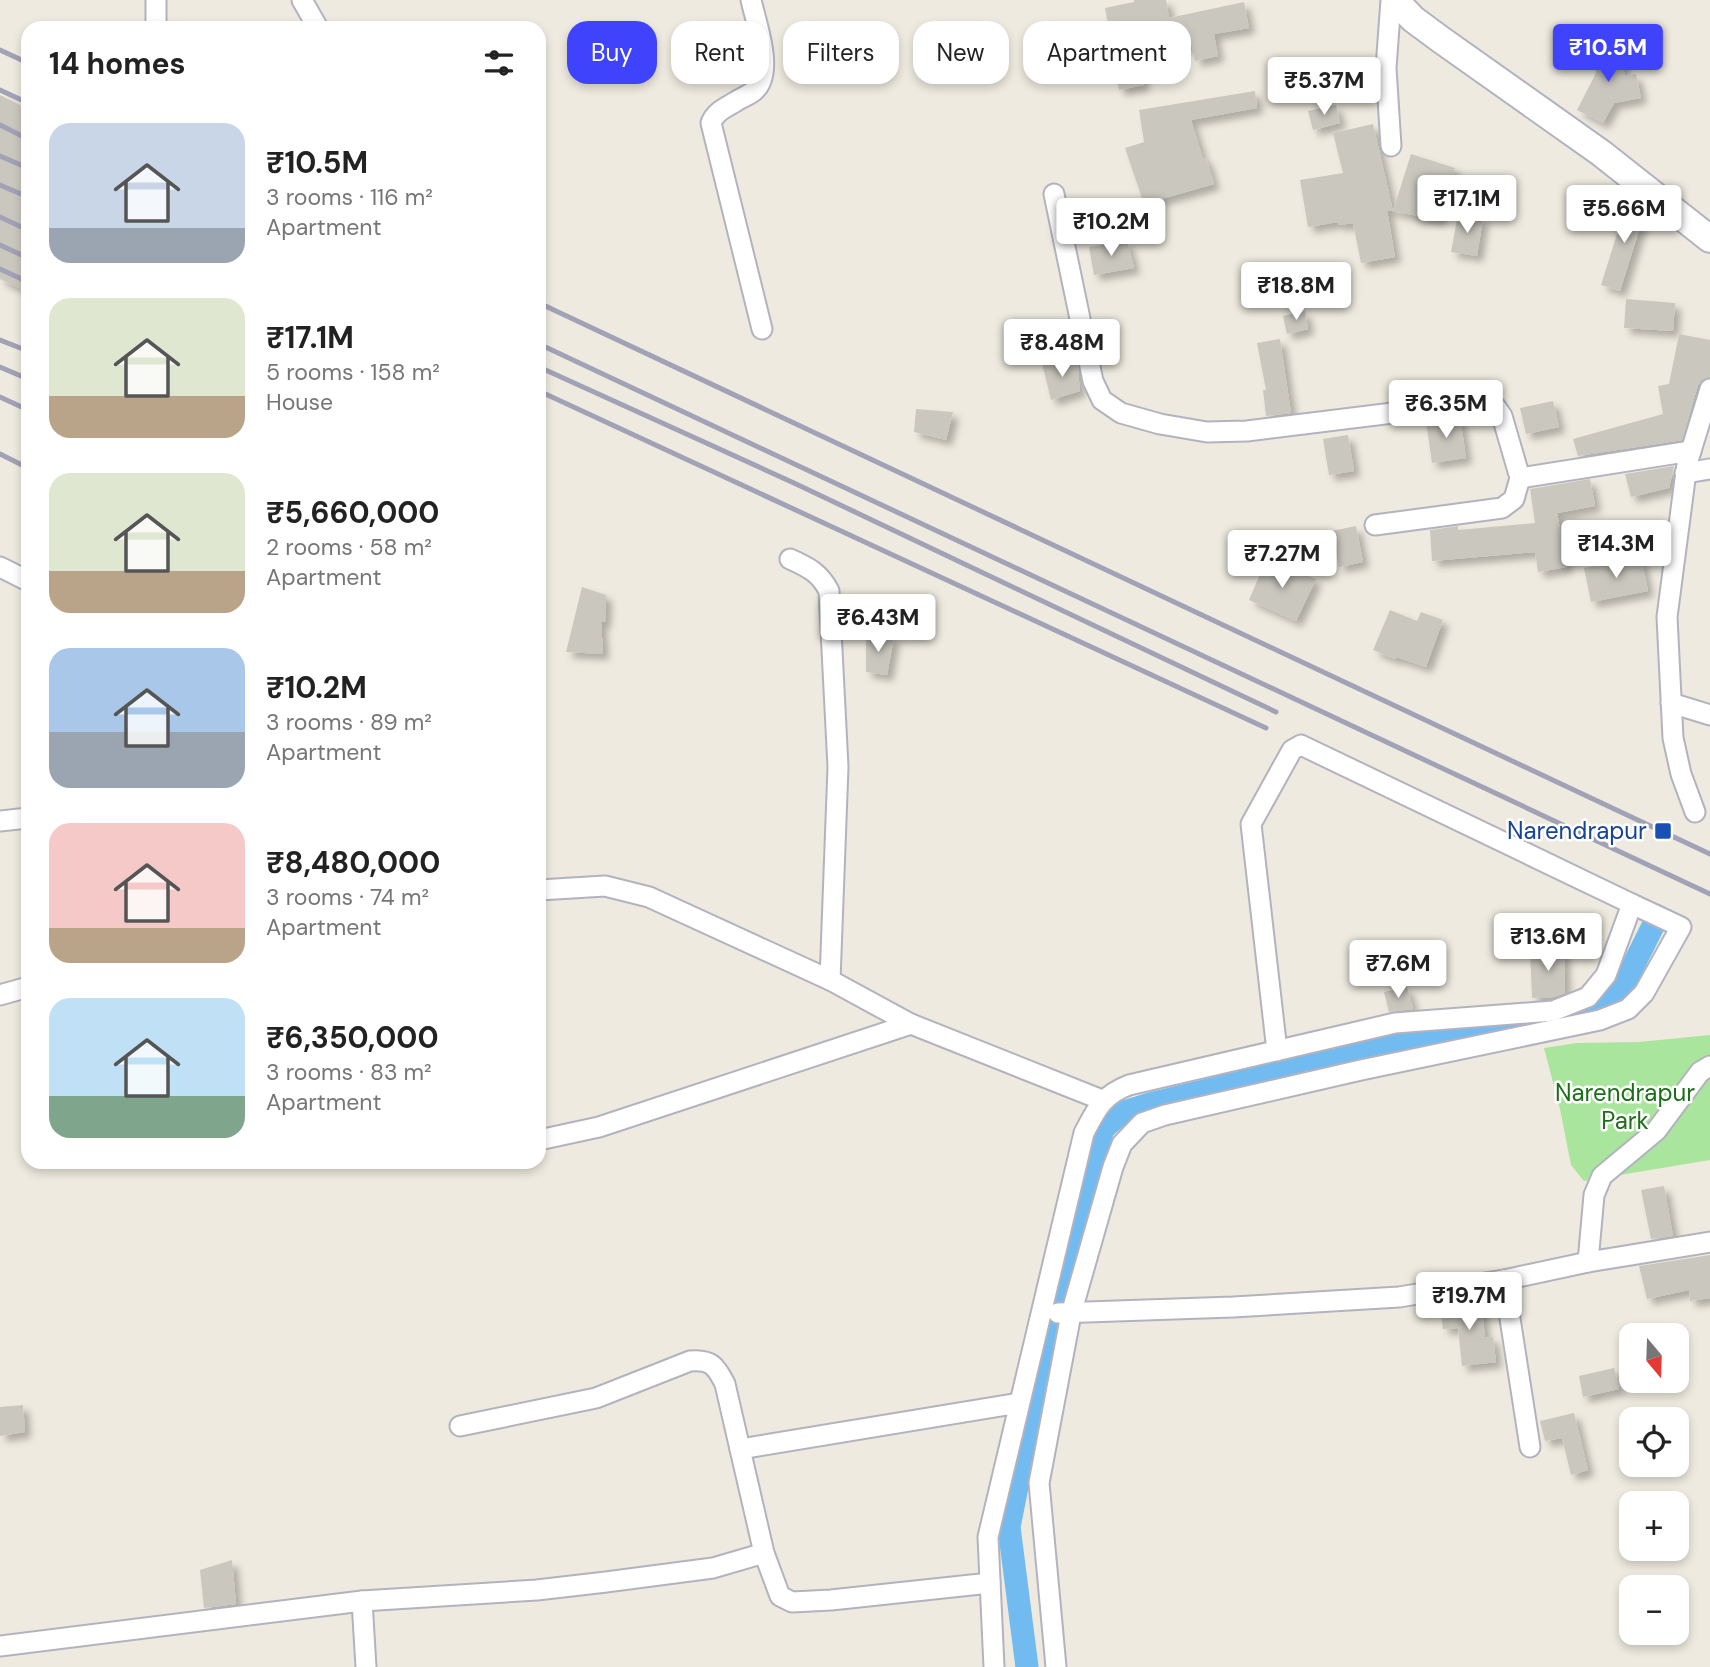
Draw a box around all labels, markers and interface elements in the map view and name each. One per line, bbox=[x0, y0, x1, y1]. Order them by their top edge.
chip: Buy bbox=[567, 21, 657, 84]
chip: Rent bbox=[671, 21, 769, 84]
chip: Filters bbox=[783, 21, 899, 84]
chip: New bbox=[913, 21, 1009, 84]
chip: Apartment bbox=[1023, 21, 1191, 84]
pin: ₹10.5M bbox=[1551, 24, 1665, 84]
text: ₹10.5M bbox=[1569, 32, 1647, 62]
text: 14 homes bbox=[49, 44, 186, 83]
icon: filters bbox=[480, 44, 518, 82]
pin: ₹5.37M bbox=[1267, 58, 1381, 117]
text: ₹5.37M bbox=[1284, 65, 1364, 95]
text: ₹10.5M bbox=[266, 143, 368, 182]
icon: home bbox=[105, 151, 189, 235]
pin: ₹17.1M bbox=[1410, 176, 1524, 235]
text: 3 rooms · 116 m² bbox=[266, 182, 433, 212]
text: ₹17.1M bbox=[1433, 183, 1501, 213]
pin: ₹5.66M bbox=[1567, 186, 1681, 245]
text: ₹5.66M bbox=[1582, 193, 1666, 223]
pin: ₹10.2M bbox=[1054, 198, 1168, 258]
text: ₹10.2M bbox=[1072, 206, 1150, 236]
text: Apartment bbox=[266, 212, 381, 242]
pin: ₹18.8M bbox=[1239, 262, 1353, 322]
text: ₹18.8M bbox=[1257, 270, 1335, 300]
text: ₹17.1M bbox=[266, 318, 354, 357]
pin: ₹8.48M bbox=[1005, 320, 1119, 379]
icon: home bbox=[105, 326, 189, 410]
text: ₹8.48M bbox=[1020, 327, 1104, 357]
text: 5 rooms · 158 m² bbox=[266, 357, 440, 387]
pin: ₹6.35M bbox=[1389, 380, 1503, 440]
text: House bbox=[266, 387, 333, 417]
text: ₹6.35M bbox=[1405, 388, 1487, 418]
text: ₹5,660,000 bbox=[266, 493, 440, 532]
icon: home bbox=[105, 501, 189, 585]
pin: ₹14.3M bbox=[1559, 520, 1673, 580]
text: ₹14.3M bbox=[1577, 528, 1655, 558]
pin: ₹7.27M bbox=[1225, 530, 1339, 590]
text: 2 rooms · 58 m² bbox=[266, 532, 432, 562]
text: ₹7.27M bbox=[1244, 538, 1320, 568]
text: Apartment bbox=[266, 562, 381, 592]
pin: ₹6.43M bbox=[821, 594, 935, 654]
text: ₹6.43M bbox=[837, 602, 919, 632]
text: ₹10.2M bbox=[266, 668, 367, 707]
icon: home bbox=[105, 676, 189, 760]
text: 3 rooms · 89 m² bbox=[266, 707, 432, 737]
text: Apartment bbox=[266, 737, 381, 767]
place label: Narendrapur bbox=[1507, 815, 1647, 846]
marker: Narendrapur bbox=[1653, 821, 1673, 841]
text: ₹8,480,000 bbox=[266, 843, 440, 882]
icon: home bbox=[105, 851, 189, 935]
text: 3 rooms · 74 m² bbox=[266, 882, 429, 912]
text: Apartment bbox=[266, 912, 381, 942]
pin: ₹13.6M bbox=[1491, 914, 1605, 973]
text: ₹13.6M bbox=[1510, 921, 1586, 951]
pin: ₹7.6M bbox=[1349, 940, 1447, 1000]
text: ₹7.6M bbox=[1365, 948, 1431, 978]
text: ₹6,350,000 bbox=[266, 1018, 439, 1057]
icon: home bbox=[105, 1026, 189, 1110]
text: 3 rooms · 83 m² bbox=[266, 1057, 432, 1087]
park label: Narendrapur Park bbox=[1555, 1077, 1695, 1136]
text: Apartment bbox=[266, 1087, 381, 1117]
pin: ₹19.7M bbox=[1412, 1272, 1526, 1332]
text: ₹19.7M bbox=[1432, 1280, 1506, 1310]
north arrow bbox=[1619, 1323, 1689, 1393]
map controls bbox=[1619, 1323, 1689, 1645]
button: locate bbox=[1619, 1407, 1689, 1477]
button: + bbox=[1619, 1491, 1689, 1561]
button: − bbox=[1619, 1575, 1689, 1645]

